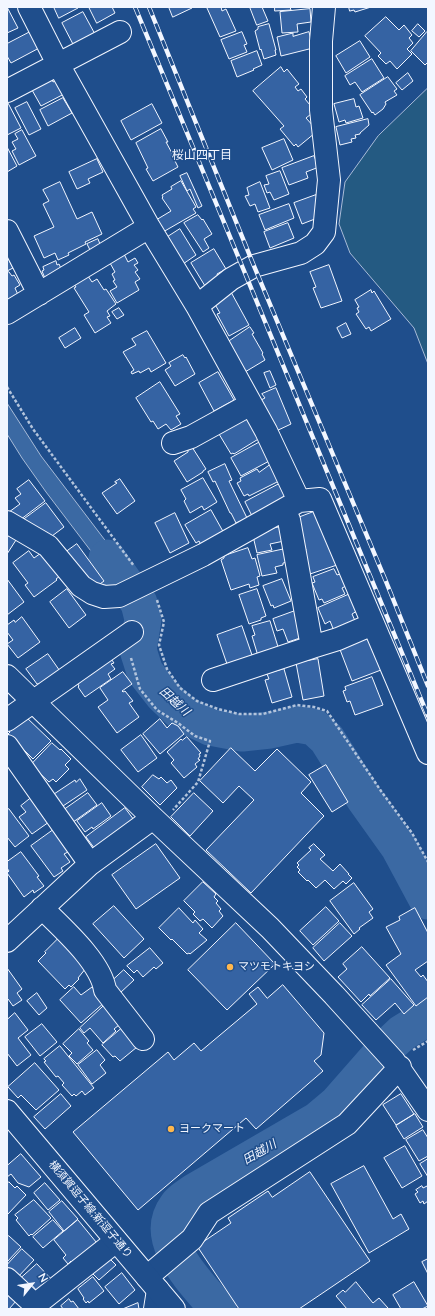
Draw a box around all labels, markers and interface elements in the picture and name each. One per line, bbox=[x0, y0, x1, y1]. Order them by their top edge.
district label: 桜山四丁目 bbox=[172, 149, 232, 163]
water label: 田越川 bbox=[156, 685, 192, 719]
place label: マツモトキヨシ bbox=[238, 960, 315, 974]
marker: マツモトキヨシ bbox=[225, 962, 235, 972]
place label: ヨークマート bbox=[179, 1122, 245, 1136]
marker: ヨークマート bbox=[166, 1124, 176, 1134]
water label: 田越川 bbox=[241, 1138, 279, 1168]
street label: 横須賀逗子線;新逗子通り bbox=[45, 1158, 135, 1262]
north arrow bbox=[12, 1264, 52, 1304]
text: N bbox=[34, 1270, 51, 1285]

